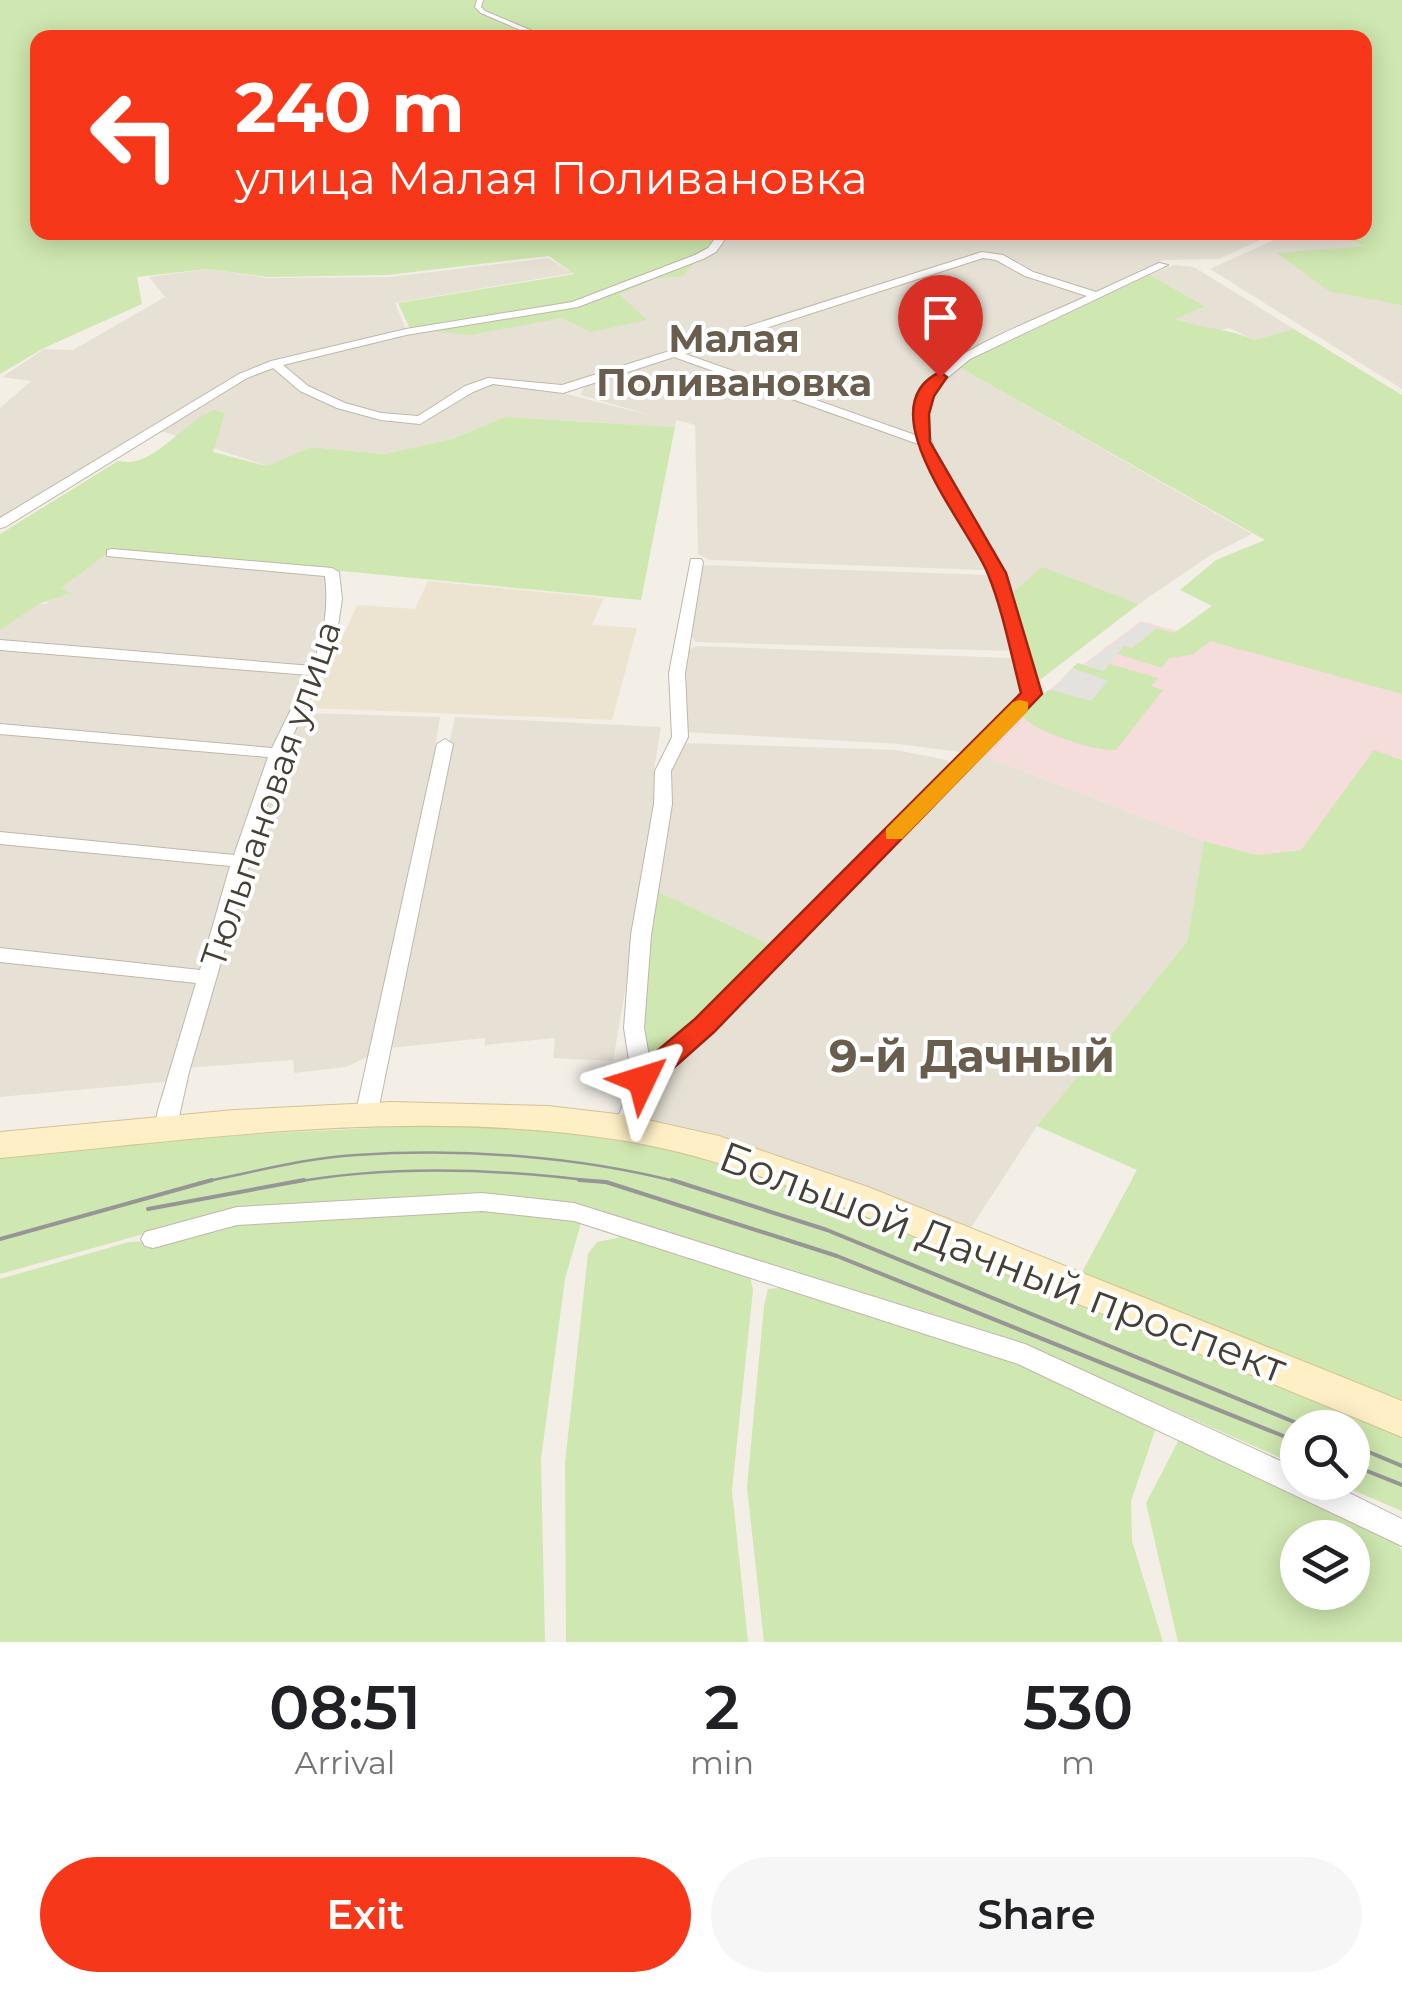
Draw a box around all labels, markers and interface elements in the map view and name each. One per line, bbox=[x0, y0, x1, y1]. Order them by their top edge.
text: 240 m bbox=[235, 64, 465, 150]
icon: left bbox=[70, 70, 200, 200]
text: улица Малая Поливановка bbox=[235, 150, 867, 205]
pin bbox=[898, 275, 983, 378]
icon: arrive bbox=[913, 290, 968, 345]
district label: Малая Поливановка bbox=[596, 315, 872, 406]
street label: Тюльпановая улица bbox=[191, 615, 350, 973]
position arrow bbox=[590, 1028, 694, 1132]
district label: 9-й Дачный bbox=[829, 1028, 1115, 1083]
street label: Большой Дачный проспект bbox=[712, 1130, 1294, 1394]
map controls bbox=[1280, 1410, 1370, 1610]
button: search bbox=[1280, 1410, 1370, 1500]
button: layers bbox=[1280, 1520, 1370, 1610]
text: 08:51 bbox=[269, 1671, 421, 1744]
text: 2 bbox=[705, 1671, 739, 1744]
text: 530 bbox=[1023, 1671, 1133, 1744]
text: Arrival bbox=[294, 1743, 395, 1782]
text: min bbox=[690, 1743, 754, 1782]
text: m bbox=[1061, 1743, 1095, 1782]
button: Exit bbox=[40, 1857, 691, 1972]
button: Share bbox=[711, 1857, 1362, 1972]

